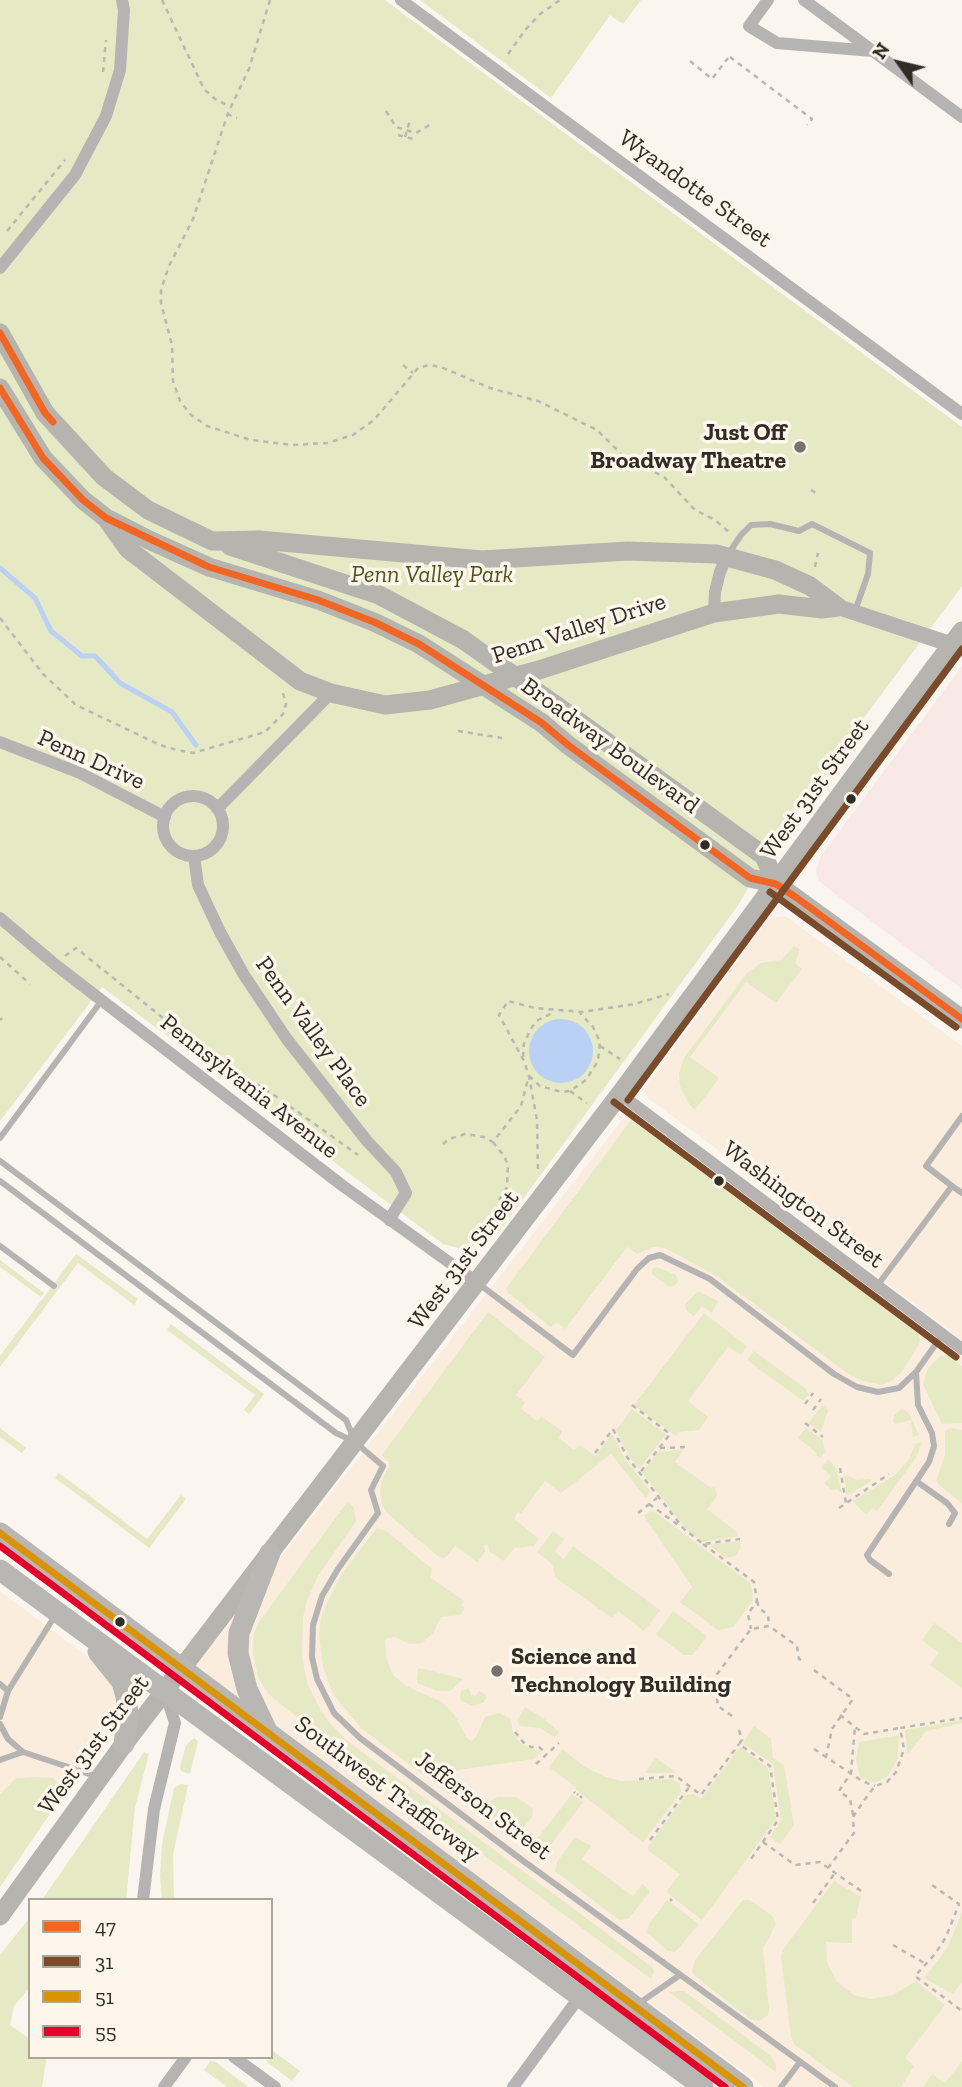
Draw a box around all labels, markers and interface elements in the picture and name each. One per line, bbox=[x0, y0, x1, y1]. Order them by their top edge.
north arrow bbox=[864, 28, 934, 98]
text: N bbox=[868, 39, 895, 63]
street label: Wyandotte Street bbox=[613, 124, 777, 254]
place label: Just Off Broadway Theatre bbox=[590, 419, 786, 475]
marker: Just Off Broadway Theatre bbox=[792, 439, 808, 455]
park label: Penn Valley Park bbox=[351, 561, 513, 589]
street label: Penn Valley Drive bbox=[489, 587, 669, 671]
street label: Broadway Boulevard bbox=[515, 672, 705, 820]
street label: West 31st Street bbox=[754, 713, 876, 865]
street label: Penn Drive bbox=[33, 724, 149, 796]
unlabelled marker bbox=[844, 792, 858, 806]
unlabelled marker bbox=[698, 838, 712, 852]
street label: Penn Valley Place bbox=[249, 951, 377, 1113]
street label: Pennsylvania Avenue bbox=[154, 1009, 344, 1165]
street label: Washington Street bbox=[717, 1135, 889, 1275]
unlabelled marker bbox=[712, 1174, 726, 1188]
street label: West 31st Street bbox=[402, 1185, 526, 1335]
unlabelled marker bbox=[113, 1615, 127, 1629]
place label: Science and Technology Building bbox=[511, 1643, 731, 1699]
marker: Science and Technology Building bbox=[489, 1663, 505, 1679]
street label: West 31st Street bbox=[32, 1670, 156, 1820]
street label: Southwest Trafficway bbox=[289, 1710, 485, 1868]
street label: Jefferson Street bbox=[409, 1745, 557, 1867]
legend bbox=[28, 1898, 273, 2059]
text: 47 bbox=[95, 1914, 116, 1939]
text: 31 bbox=[95, 1949, 113, 1974]
text: 51 bbox=[95, 1984, 114, 2009]
text: 55 bbox=[95, 2019, 117, 2044]

